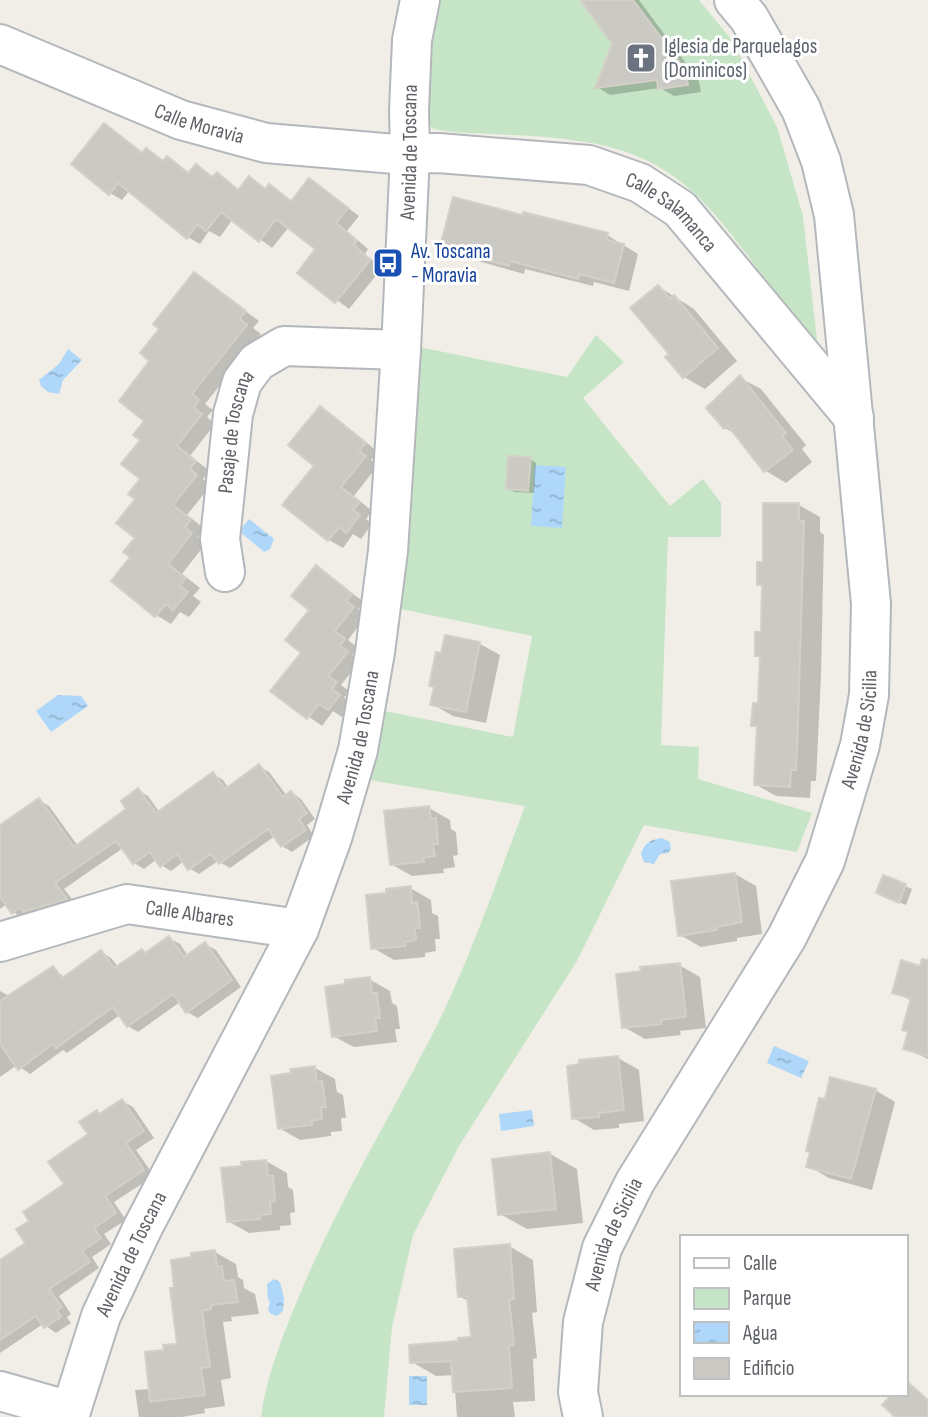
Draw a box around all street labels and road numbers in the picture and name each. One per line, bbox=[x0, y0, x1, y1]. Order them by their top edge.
street label: Avenida de Toscana bbox=[394, 84, 423, 221]
street label: Calle Moravia bbox=[151, 98, 247, 149]
street label: Calle Salamanca bbox=[623, 167, 723, 257]
street label: Pasaje de Toscana bbox=[212, 365, 259, 494]
street label: Avenida de Toscana bbox=[330, 669, 384, 807]
street label: Avenida de Sicilia bbox=[835, 670, 882, 792]
street label: Calle Albares bbox=[144, 894, 236, 932]
street label: Avenida de Sicilia bbox=[579, 1173, 648, 1294]
street label: Avenida de Toscana bbox=[90, 1187, 172, 1321]

